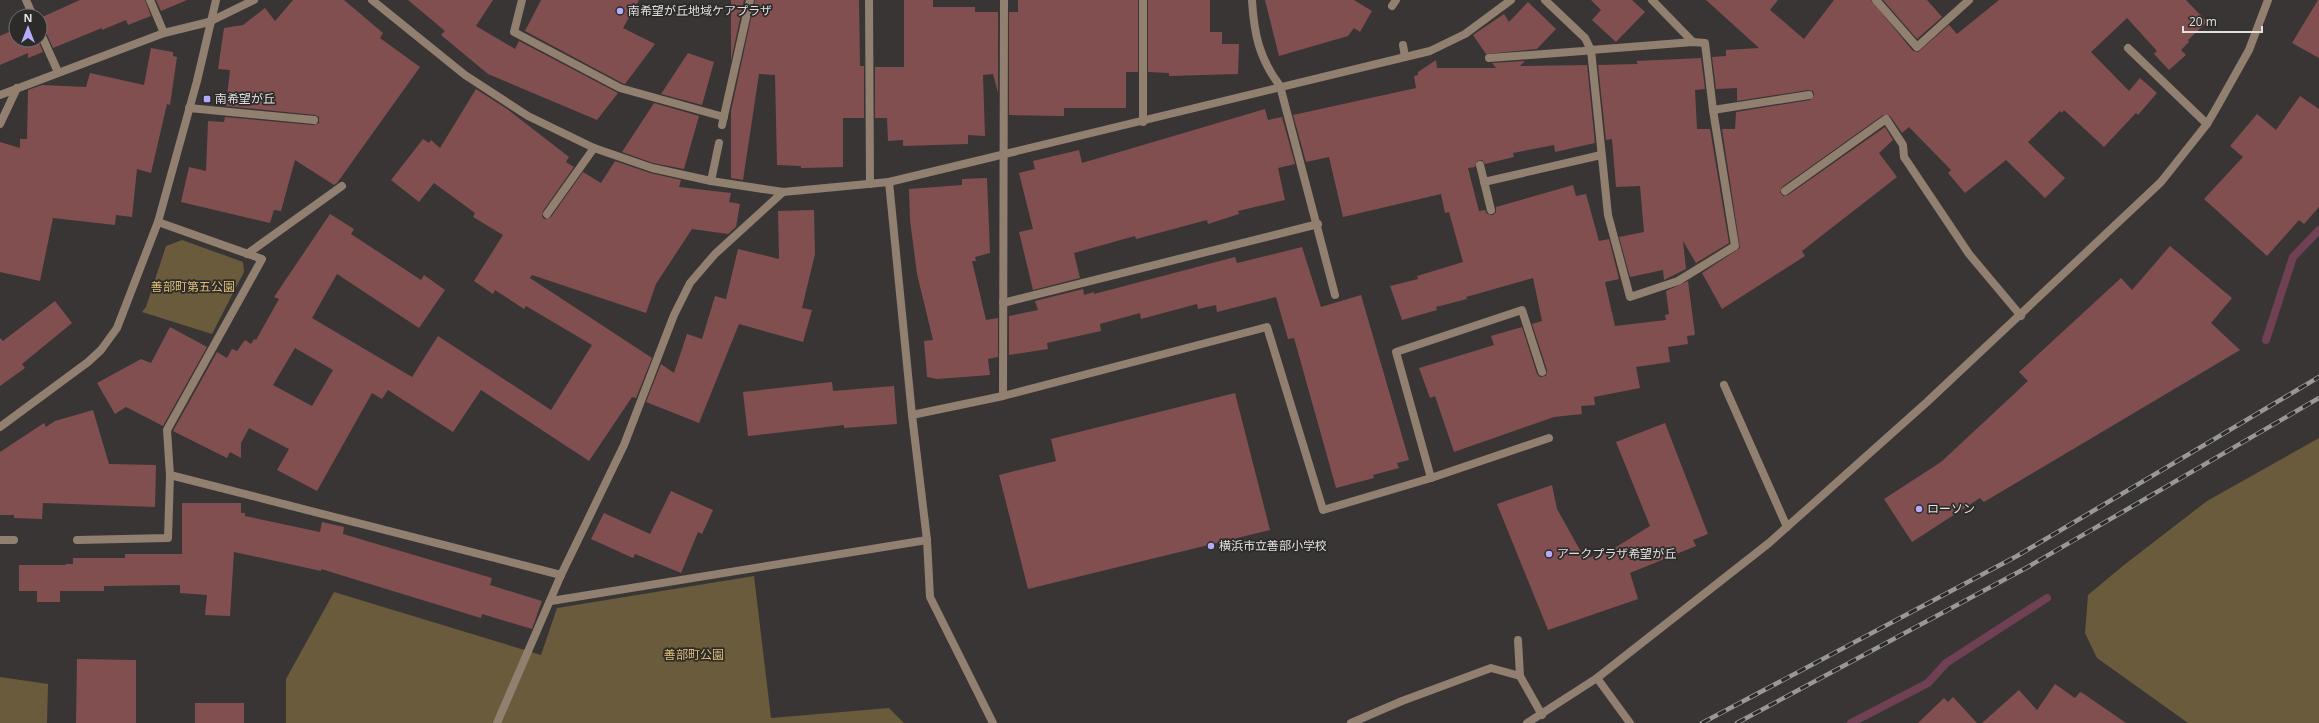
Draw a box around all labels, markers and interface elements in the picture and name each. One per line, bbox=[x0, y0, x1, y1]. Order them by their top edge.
place label: 南希望が丘地域ケアプラザ bbox=[628, 2, 772, 19]
marker: 南希望が丘地域ケアプラザ bbox=[615, 6, 625, 16]
north arrow bbox=[8, 8, 48, 48]
scale bar bbox=[2183, 8, 2262, 34]
text: N bbox=[24, 10, 32, 25]
text: 20 m bbox=[2189, 13, 2217, 30]
place label: 南希望が丘 bbox=[215, 90, 275, 107]
marker: 南希望が丘 bbox=[202, 94, 212, 104]
park label: 善部町第五公園 bbox=[151, 278, 235, 295]
place label: ローソン bbox=[1927, 500, 1975, 517]
marker: ローソン bbox=[1914, 504, 1924, 514]
place label: 横浜市立善部小学校 bbox=[1219, 537, 1327, 554]
marker: 横浜市立善部小学校 bbox=[1206, 541, 1216, 551]
place label: アークプラザ希望が丘 bbox=[1557, 545, 1676, 562]
marker: アークプラザ希望が丘 bbox=[1544, 549, 1554, 559]
park label: 善部町公園 bbox=[664, 646, 724, 663]

